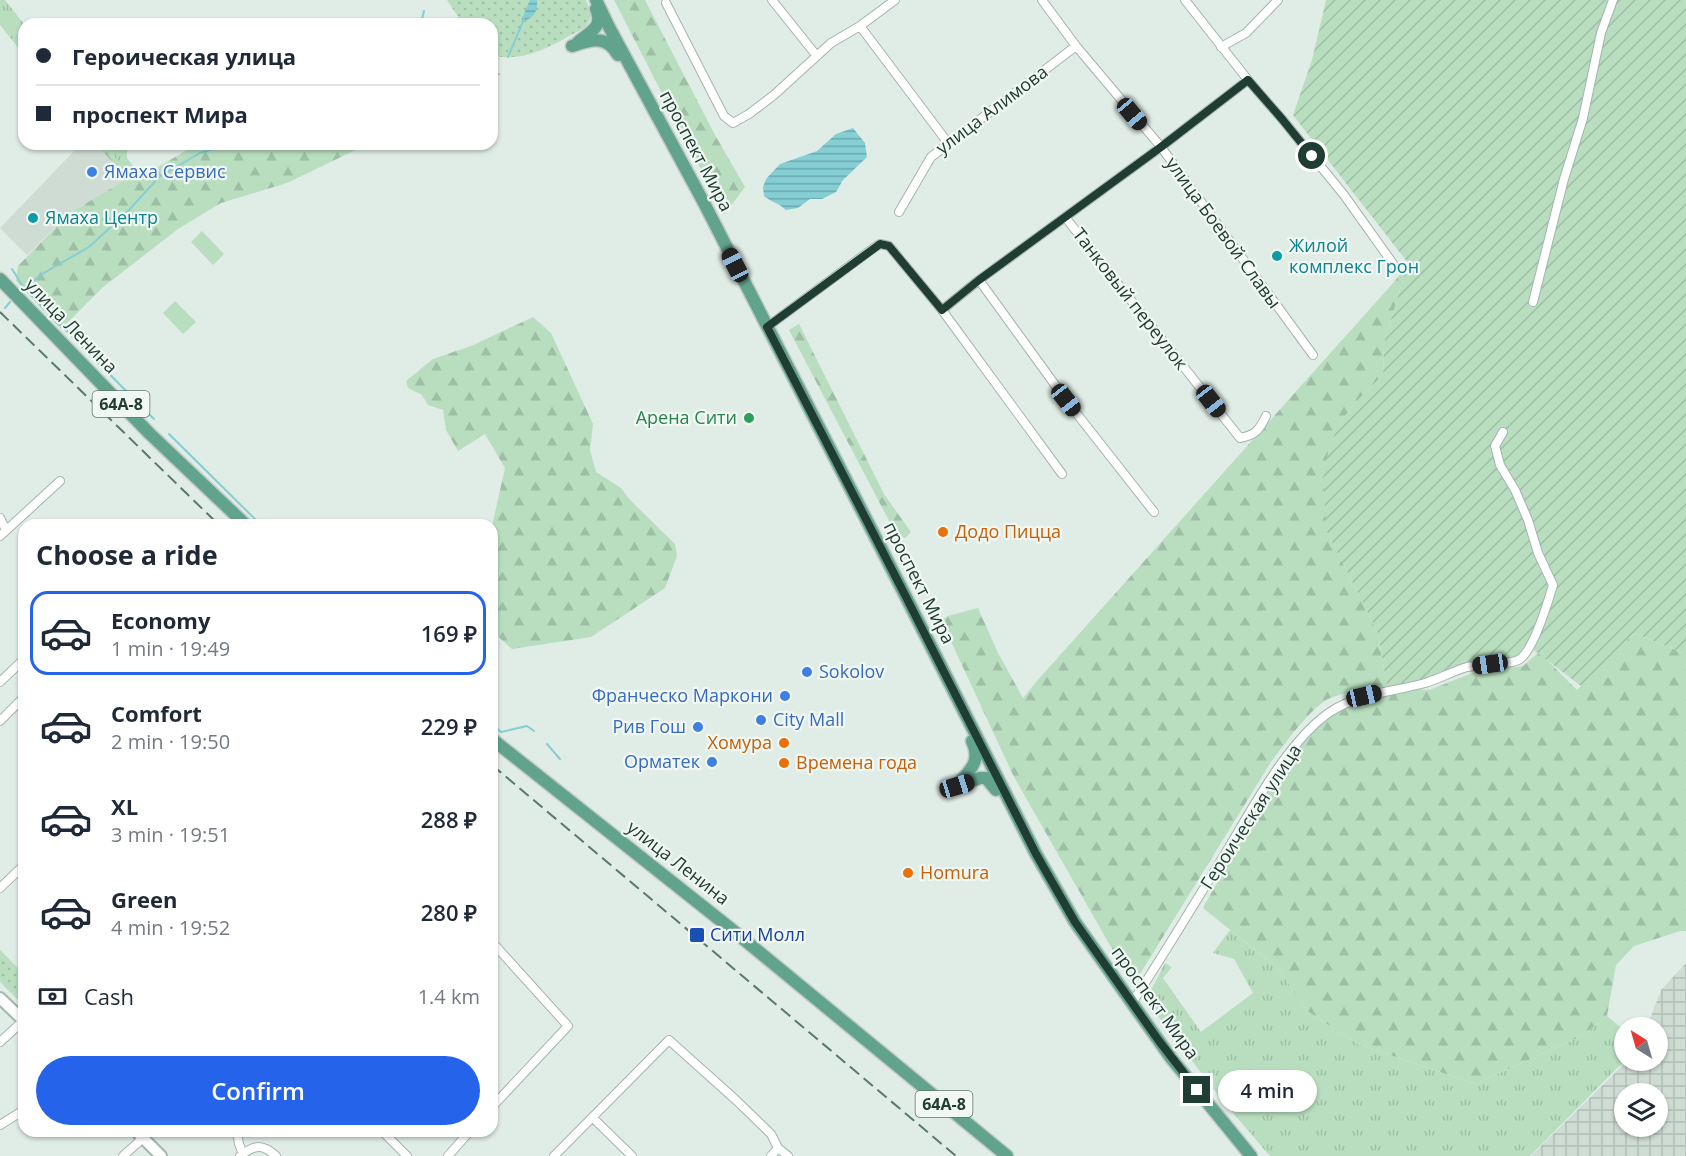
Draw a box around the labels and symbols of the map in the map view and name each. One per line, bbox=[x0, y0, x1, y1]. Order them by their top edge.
street label: улица Алимова bbox=[931, 59, 1052, 159]
street label: проспект Мира bbox=[655, 86, 739, 215]
car bbox=[1114, 94, 1150, 134]
route start bbox=[1298, 142, 1325, 169]
street label: улица Боевой Славы bbox=[1161, 152, 1287, 313]
place label: Ямаха Сервис bbox=[104, 159, 226, 183]
marker: Ямаха Сервис bbox=[85, 165, 99, 179]
place label: Ямаха Центр bbox=[45, 205, 158, 229]
marker: Ямаха Центр bbox=[26, 211, 40, 225]
street label: Танковый переулок bbox=[1068, 223, 1194, 375]
place label: Жилой комплекс Грон bbox=[1289, 233, 1419, 278]
car bbox=[719, 245, 751, 285]
marker: Жилой комплекс Грон bbox=[1270, 249, 1284, 263]
street label: улица Ленина bbox=[20, 272, 123, 378]
car bbox=[1048, 380, 1084, 420]
car bbox=[1193, 381, 1229, 421]
road number: 64А-8 bbox=[92, 391, 150, 417]
place label: Арена Сити bbox=[636, 405, 737, 429]
marker: Арена Сити bbox=[742, 411, 756, 425]
street label: проспект Мира bbox=[879, 517, 961, 648]
place label: Додо Пицца bbox=[955, 519, 1061, 543]
marker: Додо Пицца bbox=[936, 525, 950, 539]
car bbox=[1471, 653, 1509, 675]
place label: Sokolov bbox=[819, 659, 884, 683]
marker: Sokolov bbox=[800, 665, 814, 679]
place label: Франческо Маркони bbox=[592, 683, 773, 707]
car bbox=[1344, 683, 1384, 709]
marker: Франческо Маркони bbox=[778, 689, 792, 703]
place label: City Mall bbox=[773, 707, 844, 731]
marker: City Mall bbox=[754, 713, 768, 727]
place label: Рив Гош bbox=[613, 714, 686, 738]
marker: Рив Гош bbox=[691, 720, 705, 734]
place label: Хомура bbox=[708, 730, 772, 754]
marker: Хомура bbox=[777, 736, 791, 750]
street label: Героическая улица bbox=[1194, 739, 1306, 894]
place label: Орматек bbox=[624, 749, 701, 773]
place label: Времена года bbox=[796, 750, 917, 774]
marker: Орматек bbox=[705, 755, 719, 769]
marker: Времена года bbox=[777, 756, 791, 770]
car bbox=[937, 772, 977, 800]
street label: улица Ленина bbox=[622, 815, 735, 910]
place label: Homura bbox=[920, 860, 989, 884]
marker: Homura bbox=[901, 866, 915, 880]
place label: Сити Молл bbox=[710, 922, 805, 946]
marker: Сити Молл bbox=[688, 926, 706, 944]
street label: проспект Мира bbox=[1107, 941, 1205, 1064]
north arrow bbox=[1614, 1017, 1668, 1071]
callout: 4 min bbox=[1218, 1069, 1317, 1111]
route end bbox=[1183, 1076, 1210, 1103]
road number: 64А-8 bbox=[916, 1091, 972, 1117]

